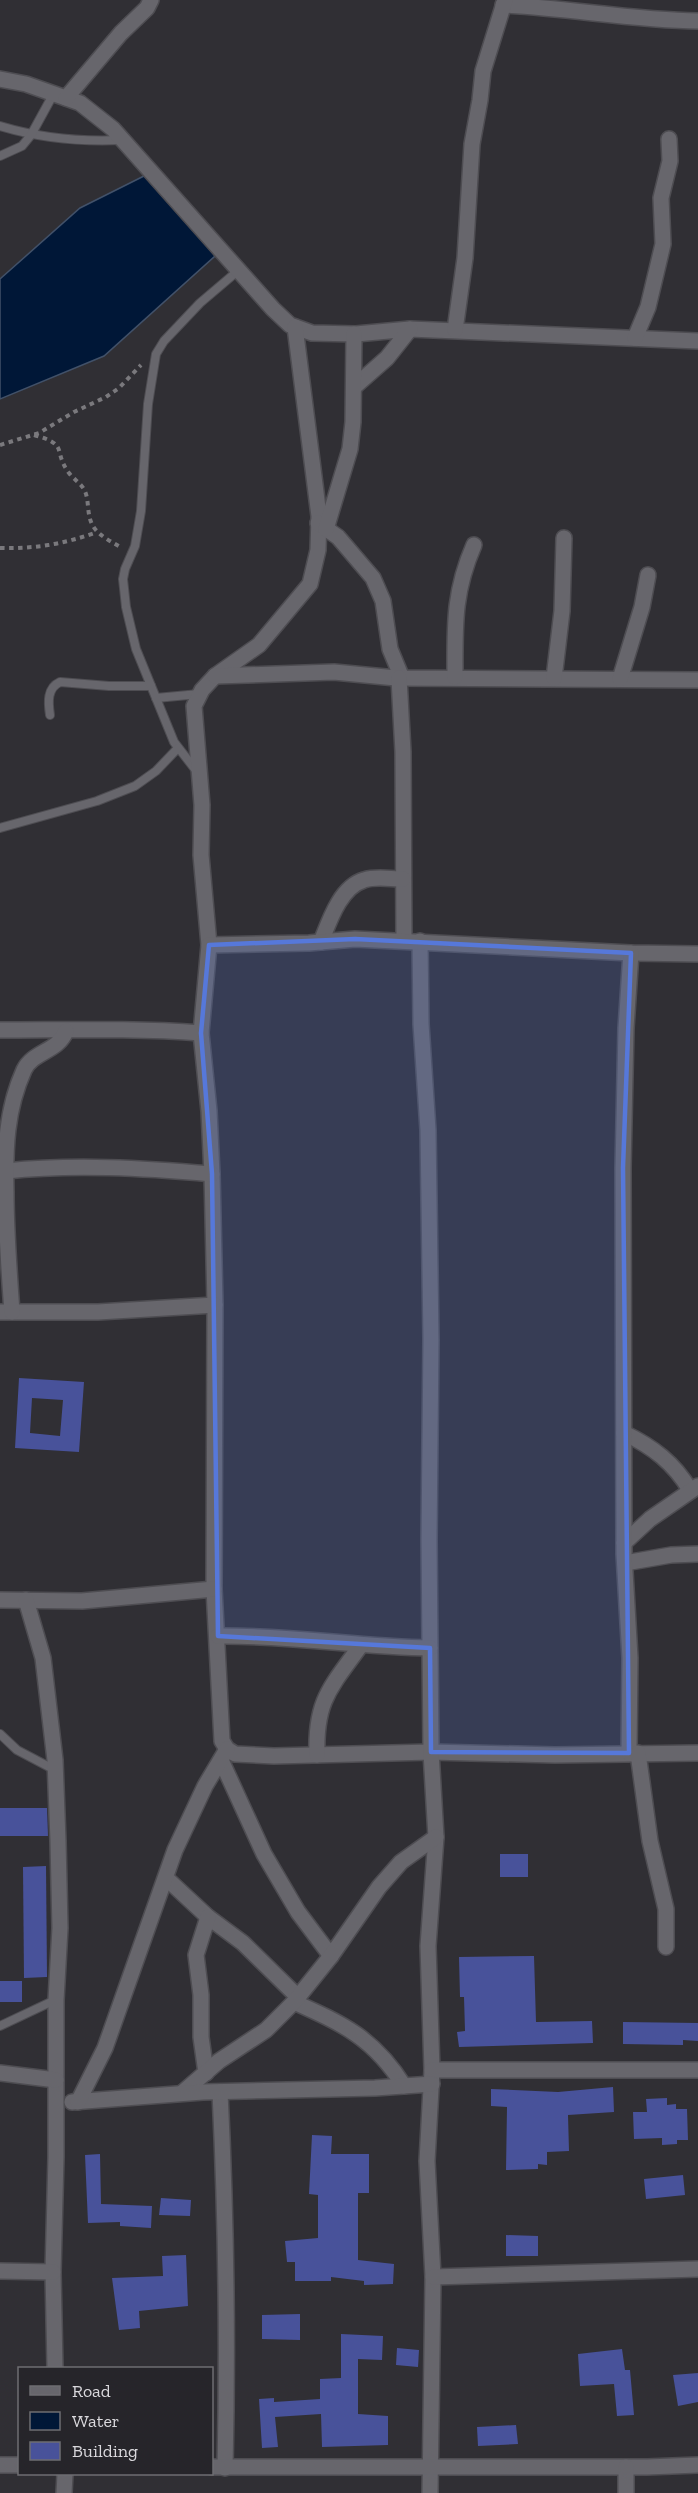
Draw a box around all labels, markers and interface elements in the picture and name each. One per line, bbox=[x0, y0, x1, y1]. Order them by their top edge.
legend bbox=[18, 2367, 213, 2475]
text: Road bbox=[72, 2380, 111, 2402]
text: Water bbox=[72, 2410, 119, 2432]
text: Building bbox=[72, 2440, 138, 2462]

